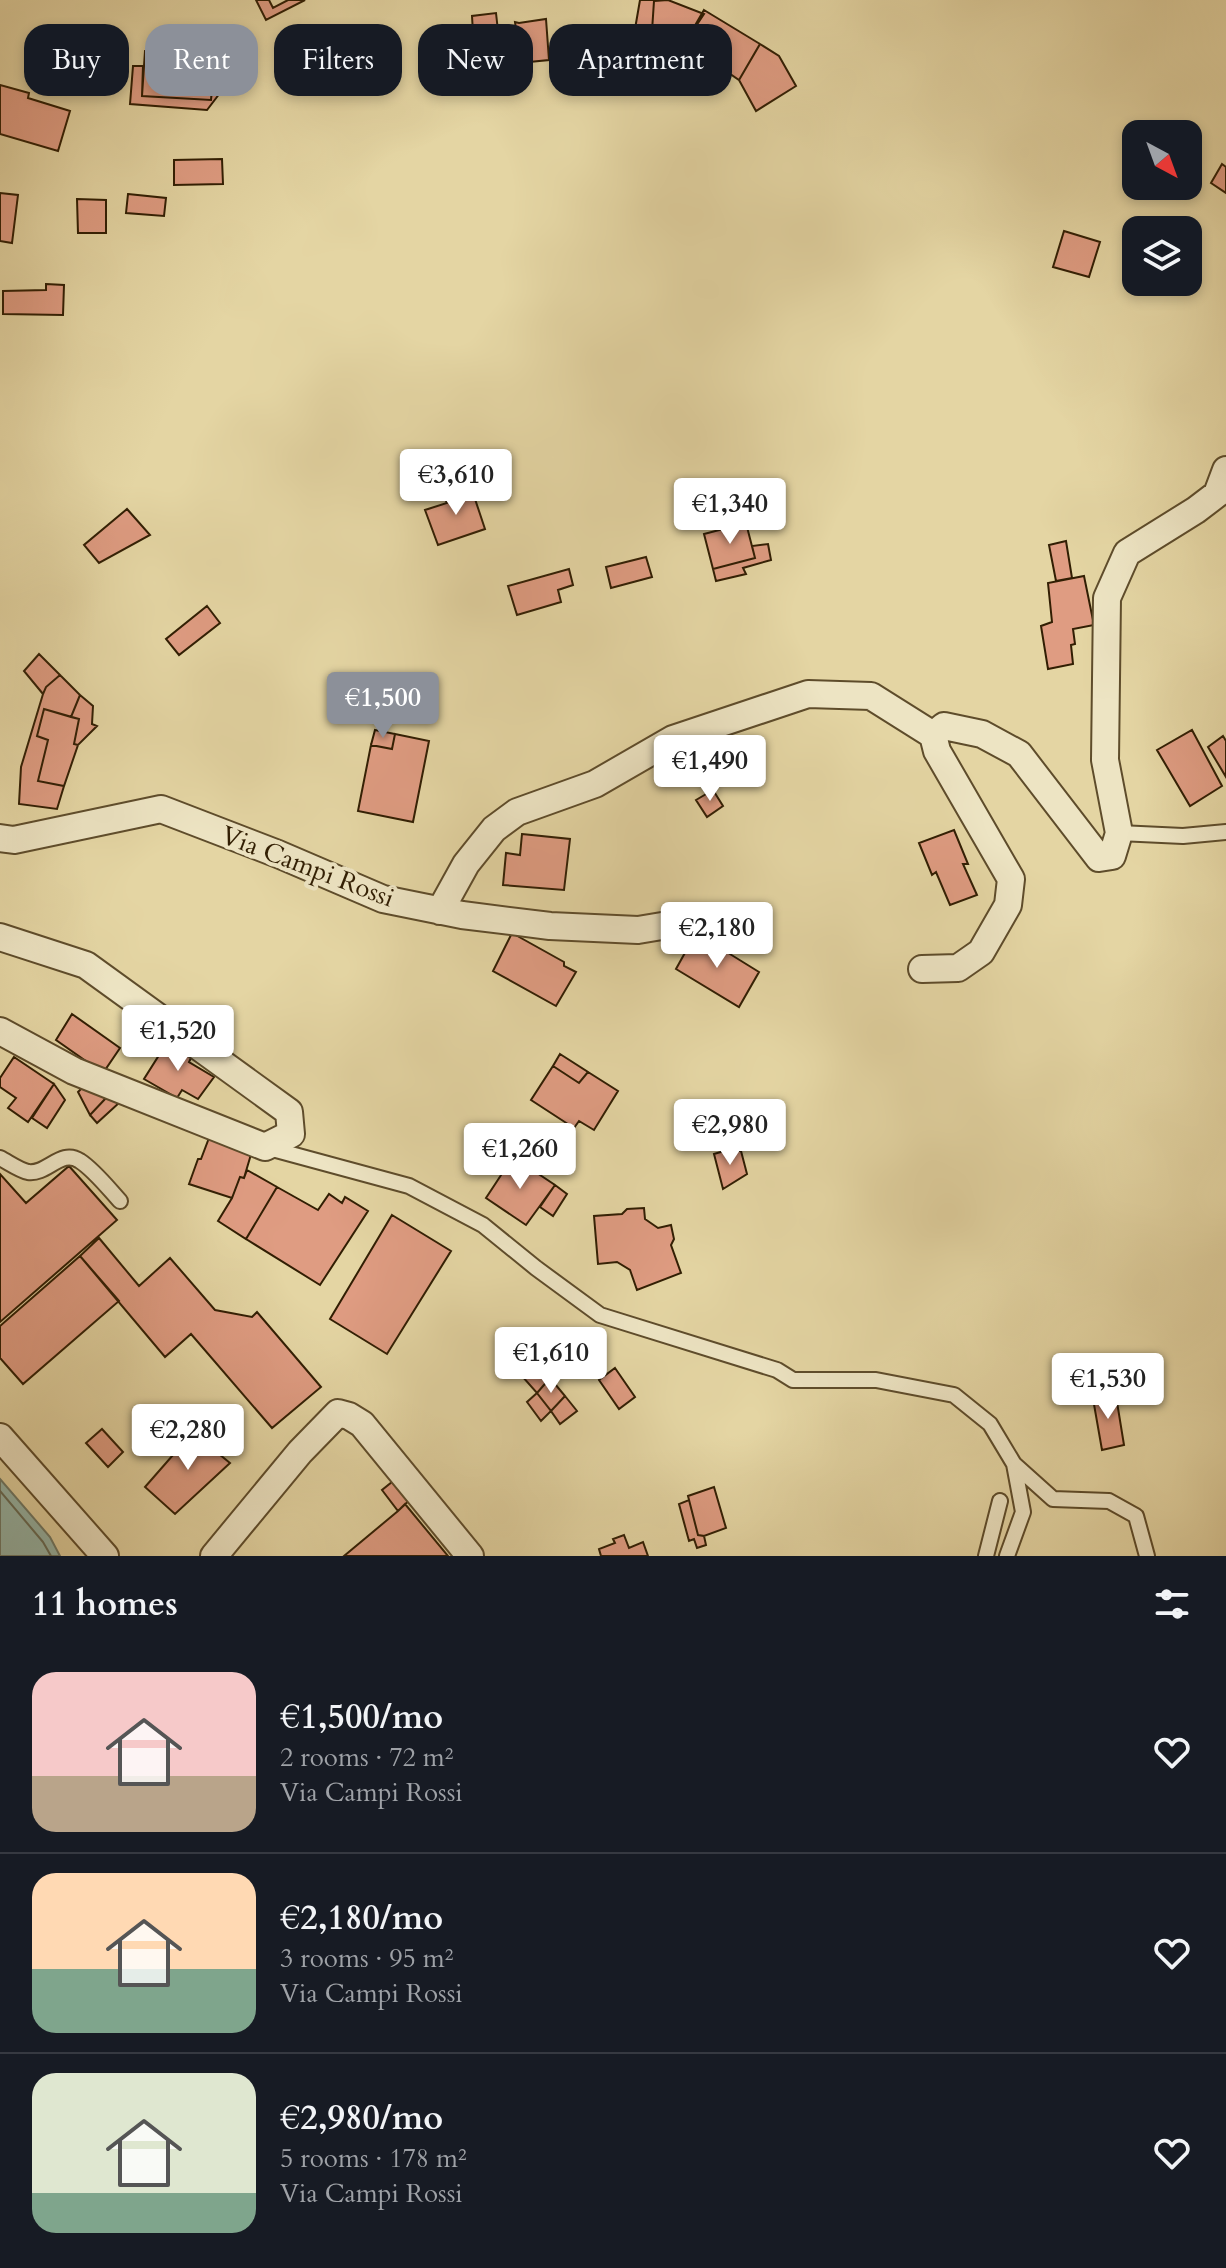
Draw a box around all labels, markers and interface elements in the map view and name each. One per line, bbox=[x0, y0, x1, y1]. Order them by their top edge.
chip: Buy bbox=[24, 24, 129, 96]
chip: Rent bbox=[145, 24, 258, 96]
chip: Filters bbox=[274, 24, 402, 96]
chip: New bbox=[418, 24, 533, 96]
chip: Apartment bbox=[549, 24, 732, 96]
north arrow bbox=[1122, 120, 1202, 200]
map controls bbox=[1122, 120, 1202, 296]
button: layers bbox=[1122, 216, 1202, 296]
pin: €3,610 bbox=[391, 449, 521, 517]
text: €3,610 bbox=[418, 457, 494, 492]
pin: €1,340 bbox=[665, 478, 795, 546]
text: €1,340 bbox=[692, 486, 768, 521]
pin: €1,500 bbox=[318, 672, 448, 740]
text: €1,500 bbox=[345, 680, 421, 715]
pin: €1,490 bbox=[645, 735, 775, 803]
text: €1,490 bbox=[672, 743, 748, 778]
street label: Via Campi Rossi bbox=[216, 817, 399, 916]
pin: €2,180 bbox=[652, 902, 782, 970]
text: €2,180 bbox=[679, 910, 755, 945]
pin: €1,520 bbox=[113, 1005, 243, 1073]
text: €1,520 bbox=[140, 1013, 216, 1048]
pin: €2,980 bbox=[665, 1099, 795, 1167]
text: €2,980 bbox=[692, 1107, 768, 1142]
pin: €1,260 bbox=[455, 1123, 585, 1191]
text: €1,260 bbox=[482, 1131, 558, 1166]
pin: €1,610 bbox=[486, 1327, 616, 1395]
text: €1,610 bbox=[513, 1335, 589, 1370]
pin: €1,530 bbox=[1043, 1353, 1173, 1421]
text: €1,530 bbox=[1070, 1361, 1146, 1396]
pin: €2,280 bbox=[123, 1404, 253, 1472]
text: €2,280 bbox=[150, 1412, 226, 1447]
text: 11 homes bbox=[32, 1581, 178, 1627]
icon: filters bbox=[1150, 1582, 1194, 1626]
text: €1,500/mo bbox=[280, 1694, 443, 1740]
icon: home bbox=[96, 1704, 192, 1800]
icon: heart bbox=[1150, 1730, 1194, 1774]
text: 2 rooms · 72 m² bbox=[280, 1740, 453, 1775]
text: Via Campi Rossi bbox=[280, 1775, 463, 1810]
text: €2,180/mo bbox=[280, 1895, 443, 1941]
icon: home bbox=[96, 1905, 192, 2001]
icon: heart bbox=[1150, 1931, 1194, 1975]
text: 3 rooms · 95 m² bbox=[280, 1941, 453, 1976]
text: Via Campi Rossi bbox=[280, 1976, 463, 2011]
text: €2,980/mo bbox=[280, 2095, 443, 2141]
icon: home bbox=[96, 2105, 192, 2201]
icon: heart bbox=[1150, 2131, 1194, 2175]
text: 5 rooms · 178 m² bbox=[280, 2141, 467, 2176]
text: Via Campi Rossi bbox=[280, 2176, 463, 2211]

